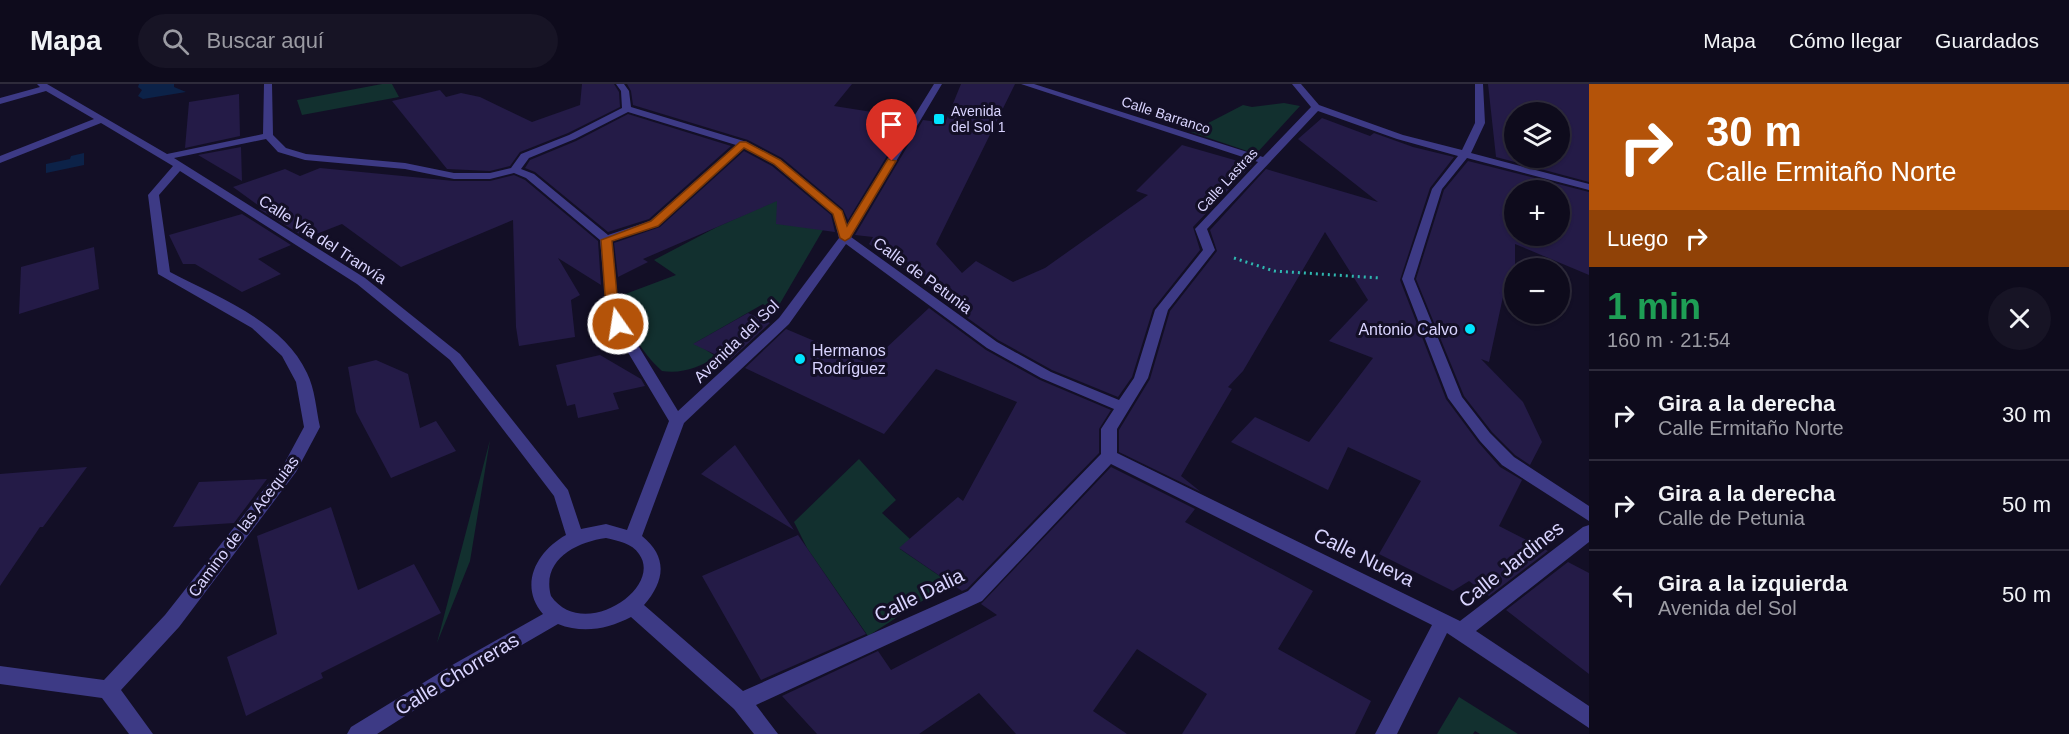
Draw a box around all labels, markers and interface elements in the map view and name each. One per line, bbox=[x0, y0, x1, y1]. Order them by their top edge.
search box bbox=[138, 14, 558, 68]
text: Mapa bbox=[30, 25, 102, 56]
icon: search bbox=[159, 25, 192, 58]
text: Buscar aquí bbox=[207, 28, 324, 53]
text: Mapa bbox=[1703, 29, 1756, 52]
text: Cómo llegar bbox=[1789, 29, 1902, 52]
text: Guardados bbox=[1935, 29, 2039, 52]
street label: Calle Barranco bbox=[1119, 93, 1213, 137]
pin bbox=[866, 99, 917, 161]
map controls bbox=[1504, 102, 1570, 324]
button: layers bbox=[1504, 102, 1570, 168]
place label: Avenida del Sol 1 bbox=[951, 103, 1006, 135]
icon: arrive bbox=[875, 108, 908, 141]
icon: right bbox=[1607, 108, 1685, 186]
text: 30 m bbox=[1706, 108, 1802, 155]
marker: Avenida del Sol 1 bbox=[932, 112, 946, 126]
street label: Calle Lastras bbox=[1193, 145, 1261, 215]
text: Calle Ermitaño Norte bbox=[1706, 157, 1957, 187]
button: + bbox=[1504, 180, 1570, 246]
street label: Calle Vía del Tranvía bbox=[256, 192, 390, 287]
icon: right bbox=[1680, 222, 1713, 255]
text: Luego bbox=[1607, 226, 1668, 251]
street label: Calle de Petunia bbox=[870, 234, 975, 317]
button: − bbox=[1504, 258, 1570, 324]
text: 1 min bbox=[1607, 286, 1701, 327]
button: close bbox=[1988, 287, 2051, 350]
position arrow bbox=[586, 292, 650, 356]
street label: Avenida del Sol bbox=[691, 297, 782, 386]
place label: Antonio Calvo bbox=[1358, 321, 1458, 338]
marker: Antonio Calvo bbox=[1463, 322, 1477, 336]
text: 160 m · 21:54 bbox=[1607, 329, 1730, 351]
place label: Hermanos Rodríguez bbox=[812, 342, 886, 377]
marker: Hermanos Rodríguez bbox=[793, 352, 807, 366]
text: Gira a la derecha bbox=[1658, 391, 1835, 416]
icon: right bbox=[1607, 399, 1640, 432]
text: 30 m bbox=[2002, 402, 2051, 427]
text: Calle Ermitaño Norte bbox=[1658, 417, 1844, 439]
street label: Camino de las Acequias bbox=[185, 453, 302, 600]
text: Gira a la derecha bbox=[1658, 481, 1835, 506]
icon: right bbox=[1607, 489, 1640, 522]
text: 50 m bbox=[2002, 492, 2051, 517]
text: Calle de Petunia bbox=[1658, 507, 1805, 529]
street label: Calle Jardines bbox=[1454, 516, 1568, 612]
street label: Calle Nueva bbox=[1310, 523, 1419, 591]
street label: Calle Dalia bbox=[871, 564, 968, 626]
text: Gira a la izquierda bbox=[1658, 571, 1848, 596]
icon: left bbox=[1607, 579, 1640, 612]
text: 50 m bbox=[2002, 582, 2051, 607]
text: Avenida del Sol bbox=[1658, 597, 1797, 619]
street label: Calle Chorreras bbox=[391, 629, 523, 719]

